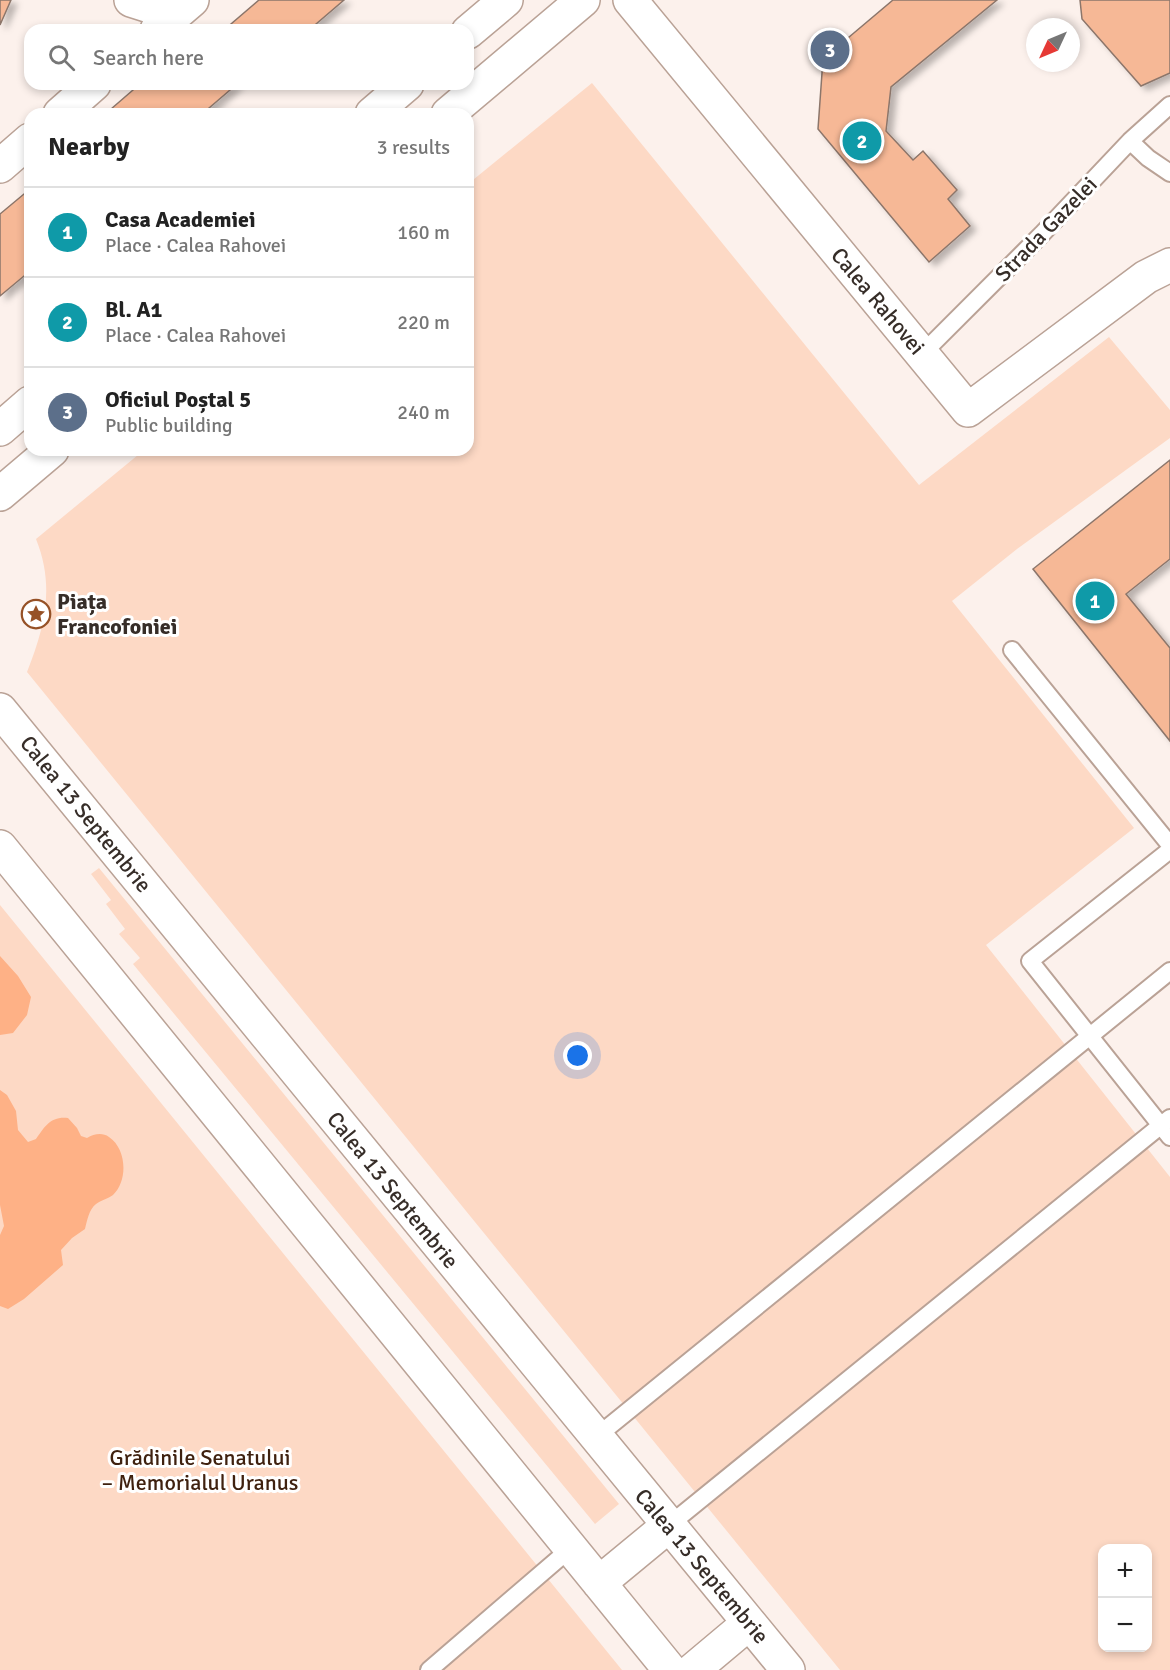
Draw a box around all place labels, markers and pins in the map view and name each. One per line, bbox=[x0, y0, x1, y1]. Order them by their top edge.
pin: 3 bbox=[810, 28, 850, 72]
pin: 2 bbox=[842, 118, 882, 164]
pin: 1 bbox=[1076, 578, 1114, 624]
place label: Piața Francofoniei bbox=[57, 588, 177, 640]
place icon: Piața Francofoniei bbox=[20, 598, 52, 630]

